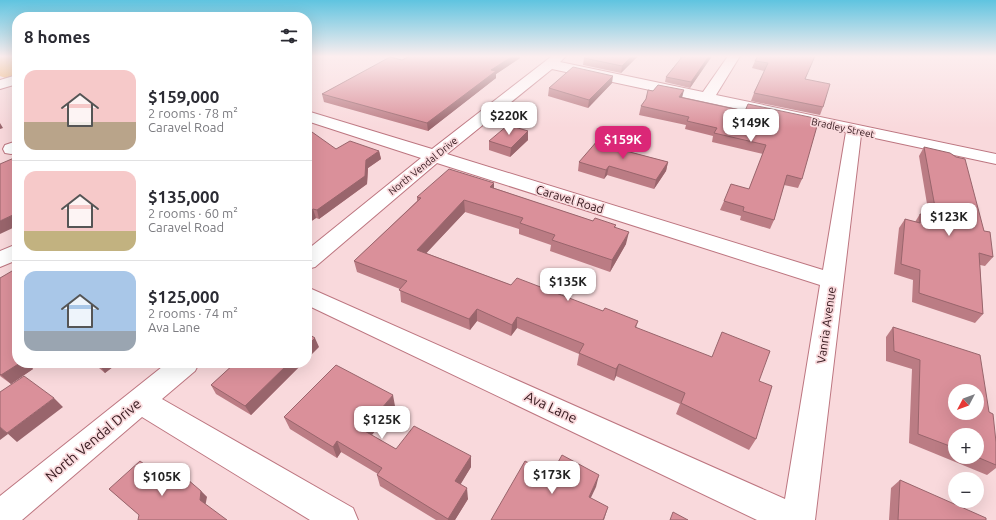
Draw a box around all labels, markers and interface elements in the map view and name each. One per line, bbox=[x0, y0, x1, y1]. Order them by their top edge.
icon: filters bbox=[278, 25, 300, 47]
text: 8 homes bbox=[24, 27, 90, 46]
icon: home bbox=[56, 86, 104, 134]
text: $159,000 bbox=[148, 87, 219, 106]
pin: $220K bbox=[481, 102, 537, 136]
text: 2 rooms · 78 m² bbox=[148, 106, 238, 120]
text: $220K bbox=[490, 108, 528, 122]
pin: $149K bbox=[723, 109, 779, 143]
text: $149K bbox=[732, 115, 770, 129]
street label: Bradley Street bbox=[810, 116, 876, 140]
text: Caravel Road bbox=[148, 120, 224, 134]
pin: $159K bbox=[595, 126, 651, 160]
text: $159K bbox=[604, 132, 642, 146]
street label: North Vendal Drive bbox=[386, 135, 460, 197]
street label: Caravel Road bbox=[535, 183, 605, 215]
icon: home bbox=[56, 187, 104, 235]
text: $135,000 bbox=[148, 187, 219, 206]
pin: $123K bbox=[921, 203, 977, 237]
text: 2 rooms · 60 m² bbox=[148, 206, 238, 220]
text: $123K bbox=[930, 209, 968, 223]
text: Caravel Road bbox=[148, 220, 224, 234]
pin: $135K bbox=[540, 268, 596, 302]
text: $135K bbox=[549, 274, 587, 288]
street label: Vanria Avenue bbox=[814, 286, 838, 364]
icon: home bbox=[56, 287, 104, 335]
text: $125,000 bbox=[148, 287, 219, 306]
text: 2 rooms · 74 m² bbox=[148, 306, 238, 320]
text: Ava Lane bbox=[148, 320, 200, 334]
north arrow bbox=[948, 384, 984, 420]
map controls bbox=[948, 384, 984, 508]
street label: Ava Lane bbox=[522, 388, 580, 426]
street label: North Vendal Drive bbox=[42, 395, 144, 485]
pin: $125K bbox=[354, 406, 410, 440]
text: $125K bbox=[363, 412, 401, 426]
button: + bbox=[948, 428, 984, 464]
pin: $173K bbox=[524, 461, 580, 495]
pin: $105K bbox=[134, 463, 190, 497]
text: $173K bbox=[533, 467, 571, 481]
text: $105K bbox=[143, 469, 181, 483]
button: − bbox=[948, 472, 984, 508]

